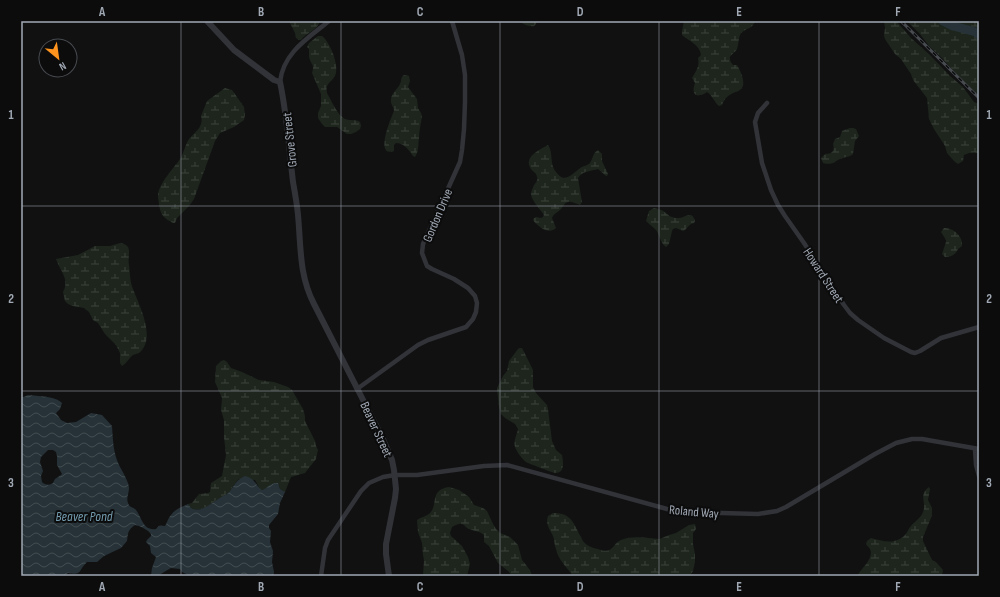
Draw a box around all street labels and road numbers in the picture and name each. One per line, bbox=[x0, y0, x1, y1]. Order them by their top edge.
street label: Grove Street bbox=[279, 112, 301, 168]
street label: Gordon Drive bbox=[420, 186, 456, 245]
street label: Howard Street bbox=[799, 245, 847, 306]
street label: Beaver Street bbox=[356, 399, 396, 460]
street label: Roland Way bbox=[668, 502, 719, 522]

